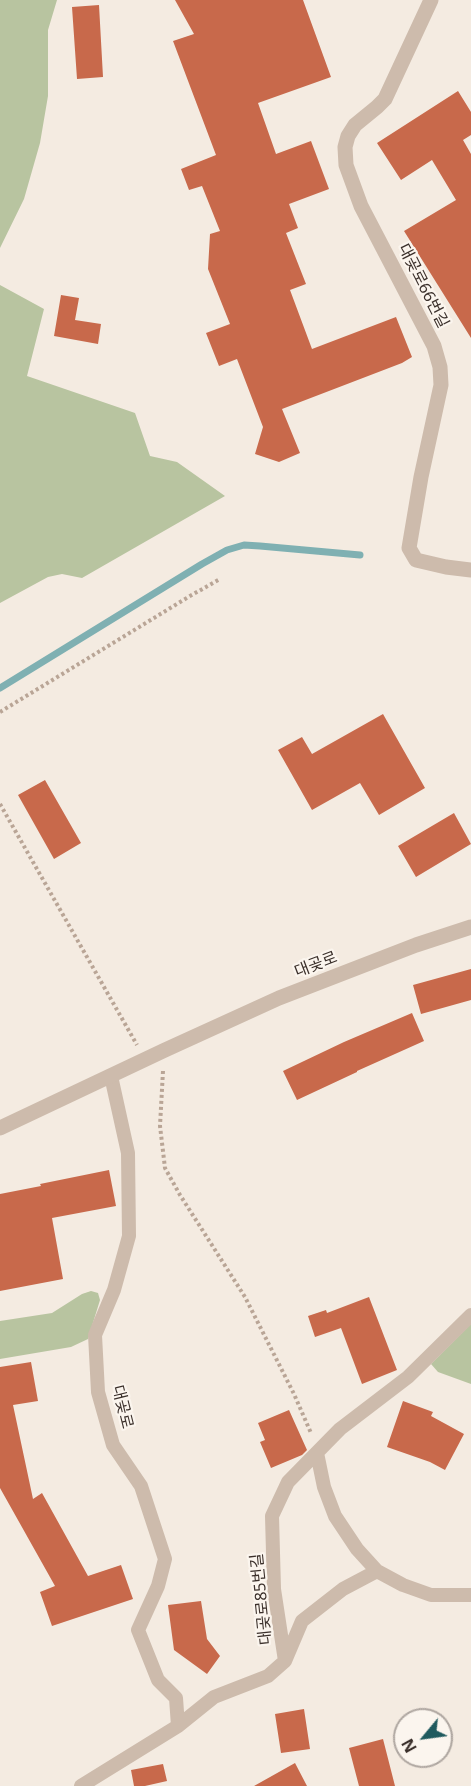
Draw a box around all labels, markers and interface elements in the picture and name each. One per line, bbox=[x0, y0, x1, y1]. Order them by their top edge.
street label: 대곶로66번길 bbox=[394, 241, 452, 331]
street label: 대곶로 bbox=[292, 948, 340, 982]
street label: 대곶로 bbox=[107, 1383, 137, 1431]
street label: 대곶로85번길 bbox=[248, 1552, 276, 1646]
north arrow bbox=[393, 1708, 453, 1768]
text: N bbox=[396, 1735, 422, 1757]

